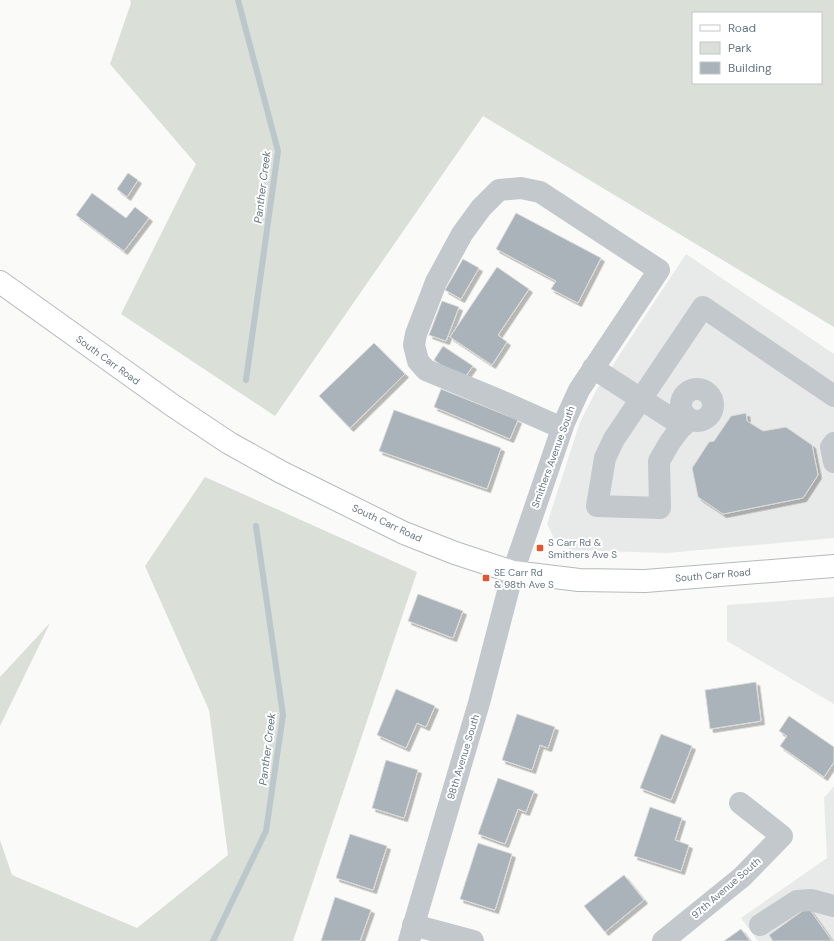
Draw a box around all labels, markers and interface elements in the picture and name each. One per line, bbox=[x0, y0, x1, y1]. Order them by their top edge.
legend bbox=[692, 12, 822, 84]
text: Road bbox=[728, 20, 756, 36]
text: Park bbox=[728, 40, 752, 56]
text: Building bbox=[728, 60, 772, 76]
water label: Panther Creek bbox=[251, 150, 273, 224]
street label: South Carr Road bbox=[74, 332, 142, 388]
street label: Smithers Avenue South bbox=[528, 404, 578, 510]
street label: South Carr Road bbox=[350, 501, 424, 545]
place label: S Carr Rd & Smithers Ave S bbox=[548, 536, 617, 561]
marker: S Carr Rd & Smithers Ave S bbox=[535, 543, 545, 553]
street label: South Carr Road bbox=[675, 565, 751, 585]
place label: SE Carr Rd & 98th Ave S bbox=[494, 566, 554, 591]
marker: SE Carr Rd & 98th Ave S bbox=[481, 573, 491, 583]
water label: Panther Creek bbox=[256, 712, 278, 786]
street label: 98th Avenue South bbox=[444, 713, 482, 801]
street label: 97th Avenue South bbox=[689, 854, 763, 922]

